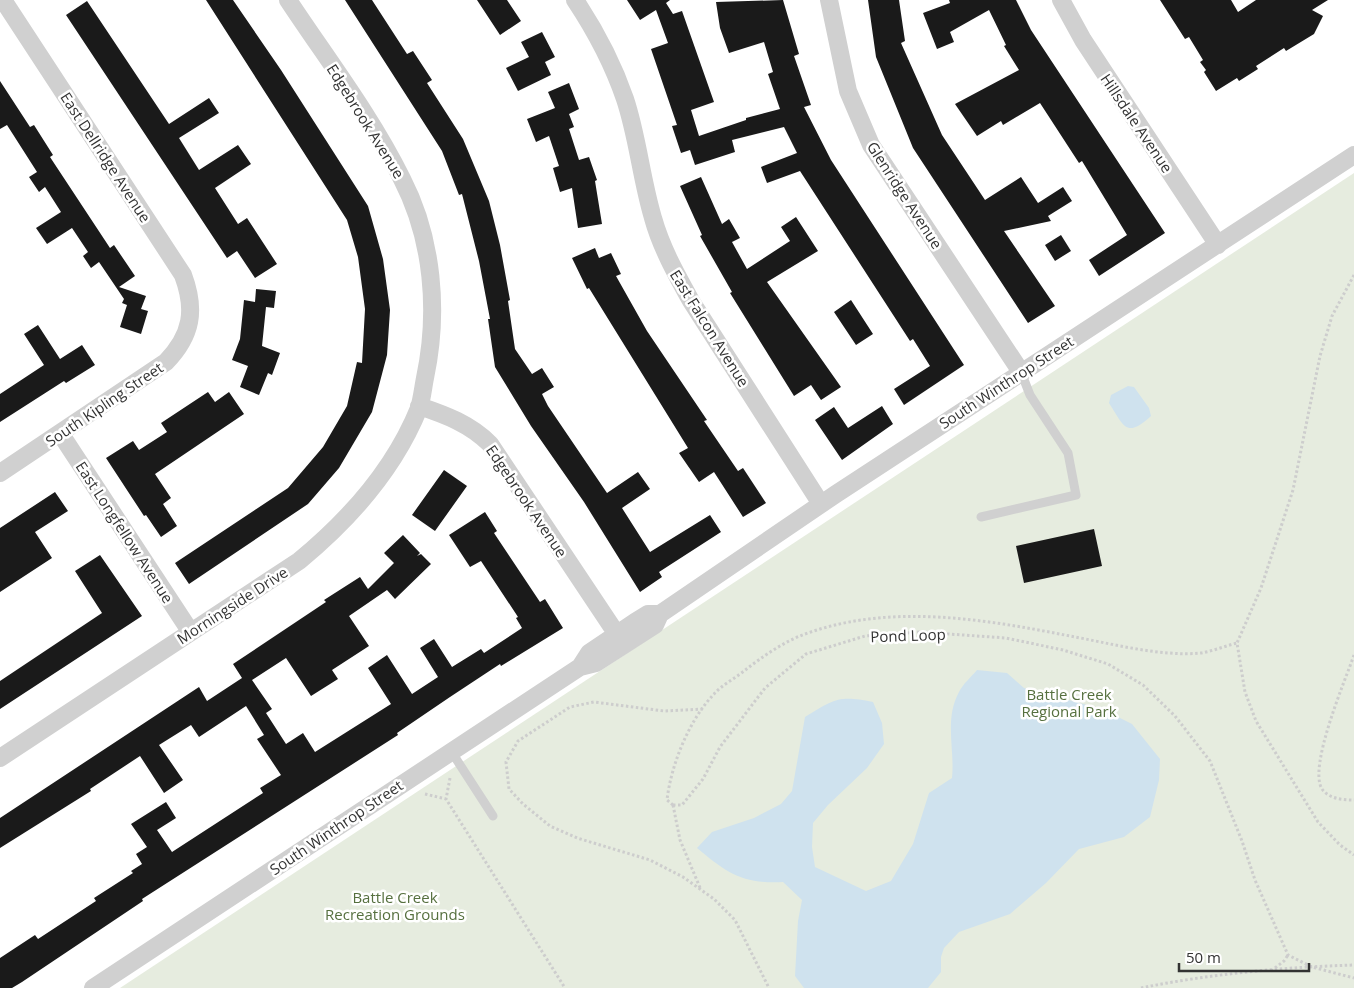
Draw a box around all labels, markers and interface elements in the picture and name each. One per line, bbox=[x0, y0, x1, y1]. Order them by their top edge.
street label: Edgebrook Avenue bbox=[323, 60, 409, 182]
street label: Hillsdale Avenue bbox=[1096, 70, 1178, 176]
street label: East Dellridge Avenue bbox=[56, 88, 156, 226]
street label: Glenridge Avenue bbox=[863, 138, 947, 252]
street label: East Falcon Avenue bbox=[666, 266, 754, 390]
street label: South Winthrop Street bbox=[935, 331, 1077, 433]
street label: South Kipling Street bbox=[41, 357, 167, 451]
street label: Edgebrook Avenue bbox=[482, 441, 572, 561]
street label: East Longfellow Avenue bbox=[72, 457, 178, 607]
street label: Morningside Drive bbox=[173, 562, 291, 648]
street label: Pond Loop bbox=[870, 624, 946, 646]
park label: Battle Creek Regional Park bbox=[1021, 684, 1117, 721]
street label: South Winthrop Street bbox=[266, 775, 406, 879]
park label: Battle Creek Recreation Grounds bbox=[325, 887, 465, 924]
scale bar bbox=[1179, 940, 1309, 972]
text: 50 m bbox=[1186, 947, 1221, 967]

